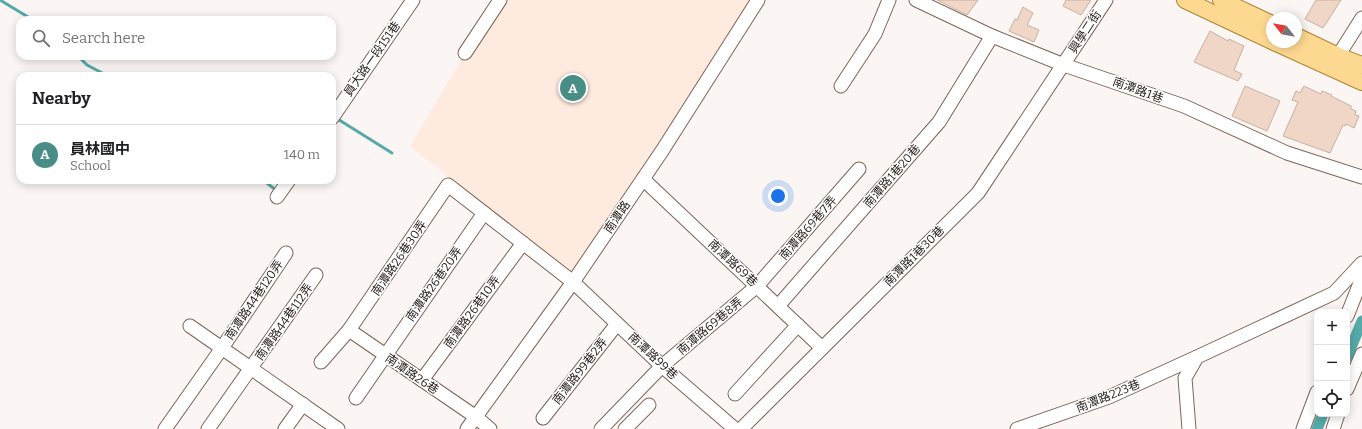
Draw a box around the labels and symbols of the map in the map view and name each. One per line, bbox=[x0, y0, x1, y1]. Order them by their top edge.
street label: 興學二街 bbox=[1066, 8, 1104, 56]
north arrow bbox=[1266, 12, 1302, 48]
street label: 員大路一段151巷 bbox=[341, 19, 403, 99]
pin: A bbox=[560, 73, 586, 103]
street label: 南潭路1巷 bbox=[1111, 74, 1165, 106]
street label: 南潭路1巷20巷 bbox=[861, 142, 923, 210]
your location bbox=[768, 186, 788, 206]
street label: 南潭路69巷7弄 bbox=[776, 193, 840, 263]
street label: 南潭路 bbox=[601, 198, 633, 236]
street label: 南潭路26巷30弄 bbox=[369, 218, 429, 298]
street label: 南潭路1巷30巷 bbox=[881, 223, 947, 289]
street label: 南潭路69巷 bbox=[706, 237, 760, 289]
street label: 南潭路26巷20弄 bbox=[403, 244, 465, 324]
street label: 南潭路44巷120弄 bbox=[222, 257, 286, 343]
street label: 南潭路26巷10弄 bbox=[441, 273, 503, 351]
street label: 南潭路44巷112弄 bbox=[252, 281, 316, 363]
street label: 南潭路69巷8弄 bbox=[674, 295, 746, 357]
street label: 南潭路99巷 bbox=[626, 330, 680, 382]
street label: 南潭路99巷2弄 bbox=[550, 335, 610, 407]
street label: 南潭路26巷 bbox=[383, 351, 441, 397]
street label: 南潭路223巷 bbox=[1074, 377, 1142, 415]

